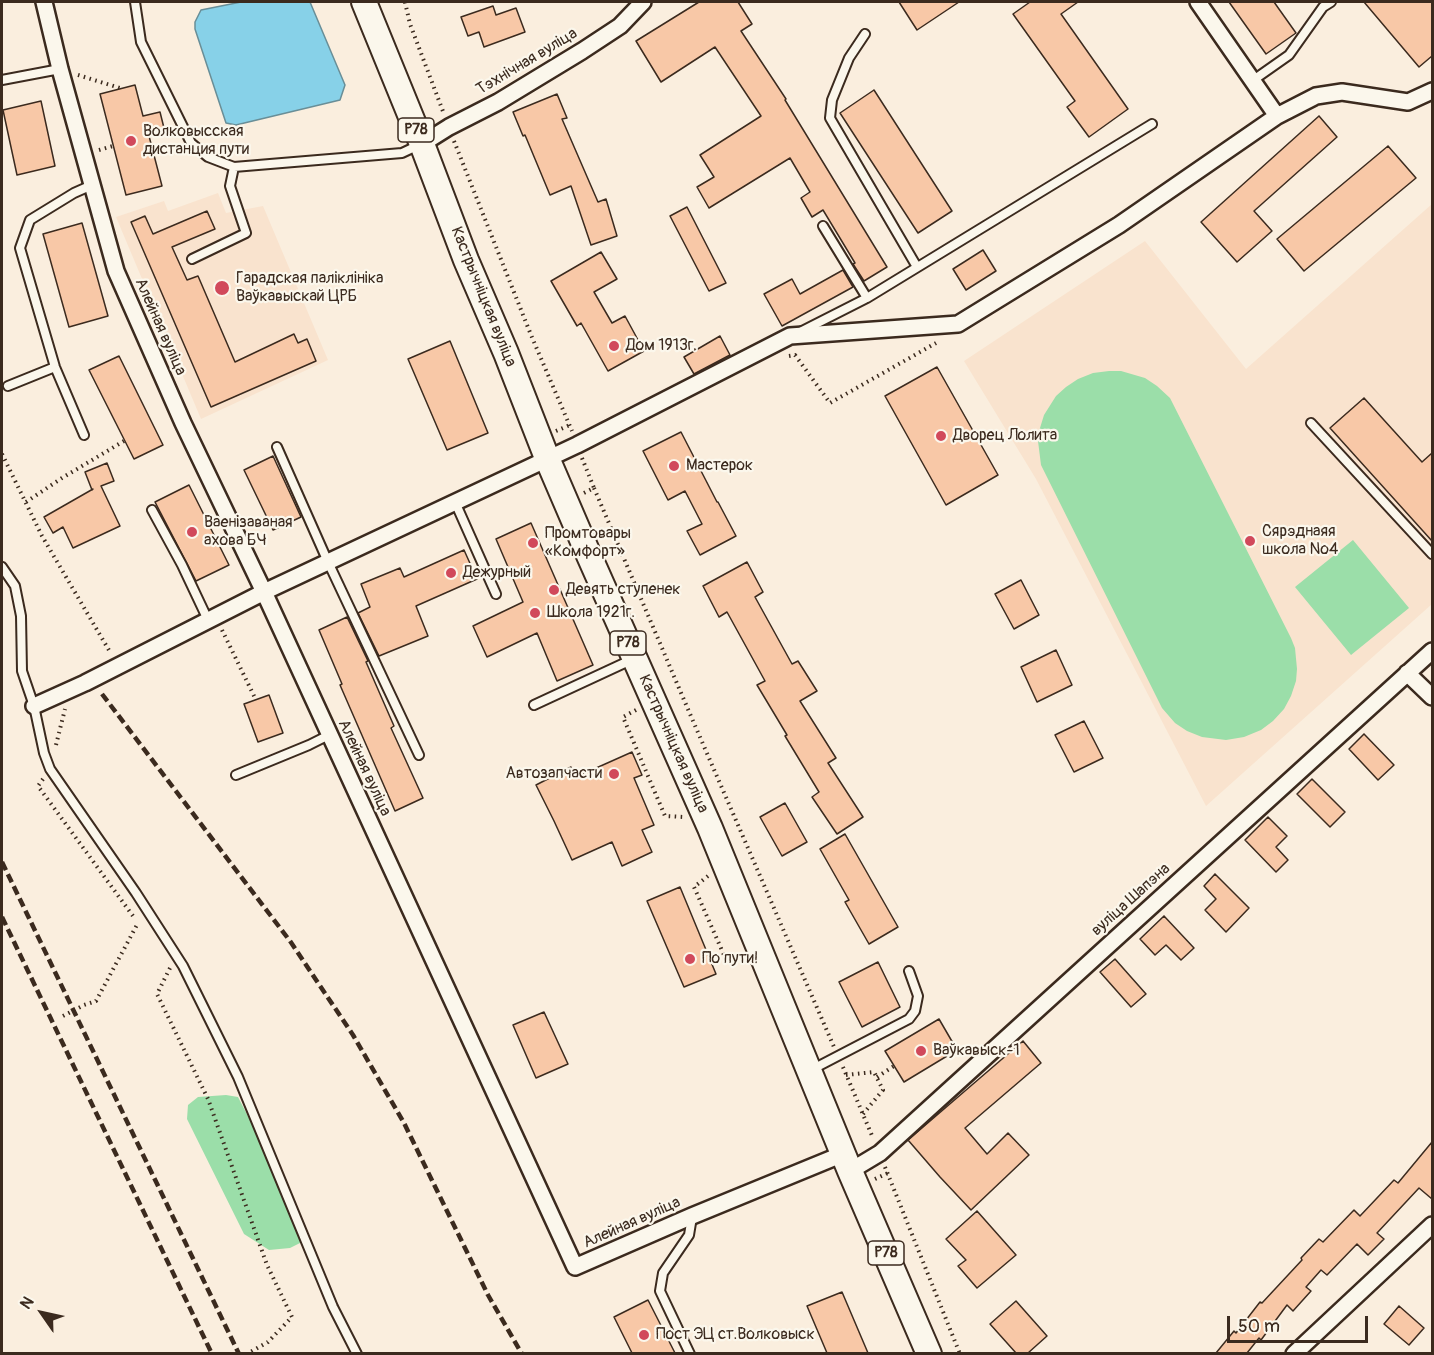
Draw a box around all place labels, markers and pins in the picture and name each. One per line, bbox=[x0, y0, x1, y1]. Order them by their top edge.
place label: Волковысская дистанция пути bbox=[143, 122, 249, 160]
marker: Волковысская дистанция пути bbox=[124, 134, 138, 148]
place label: Гарадская паліклініка Ваўкавыскай ЦРБ bbox=[236, 269, 383, 307]
marker: Гарадская паліклініка Ваўкавыскай ЦРБ bbox=[213, 279, 231, 297]
place label: Дом 1913г. bbox=[626, 336, 697, 356]
marker: Дом 1913г. bbox=[607, 339, 621, 353]
place label: Дворец Лолита bbox=[953, 426, 1057, 446]
marker: Дворец Лолита bbox=[934, 429, 948, 443]
place label: Мастерок bbox=[686, 456, 753, 476]
marker: Мастерок bbox=[667, 459, 681, 473]
place label: Ваенізаваная ахова БЧ bbox=[204, 513, 293, 551]
place label: Сярэднаяя школа №4 bbox=[1262, 522, 1338, 560]
place label: Промтовары «Комфорт» bbox=[545, 524, 631, 562]
marker: Ваенізаваная ахова БЧ bbox=[185, 525, 199, 539]
marker: Сярэднаяя школа №4 bbox=[1243, 534, 1257, 548]
marker: Промтовары «Комфорт» bbox=[526, 536, 540, 550]
place label: Дежурный bbox=[463, 563, 531, 583]
marker: Дежурный bbox=[444, 566, 458, 580]
place label: Девять ступенек bbox=[566, 580, 681, 600]
marker: Девять ступенек bbox=[547, 583, 561, 597]
place label: Школа 1921г. bbox=[547, 603, 635, 623]
marker: Школа 1921г. bbox=[528, 606, 542, 620]
place label: Автозапчасти bbox=[505, 764, 602, 784]
marker: Автозапчасти bbox=[607, 767, 621, 781]
place label: По пути! bbox=[702, 949, 758, 969]
marker: По пути! bbox=[683, 952, 697, 966]
place label: Ваўкавыск-1 bbox=[933, 1041, 1020, 1061]
marker: Ваўкавыск-1 bbox=[914, 1044, 928, 1058]
place label: Пост ЭЦ ст.Волковыск bbox=[656, 1325, 815, 1345]
marker: Пост ЭЦ ст.Волковыск bbox=[637, 1328, 651, 1342]

